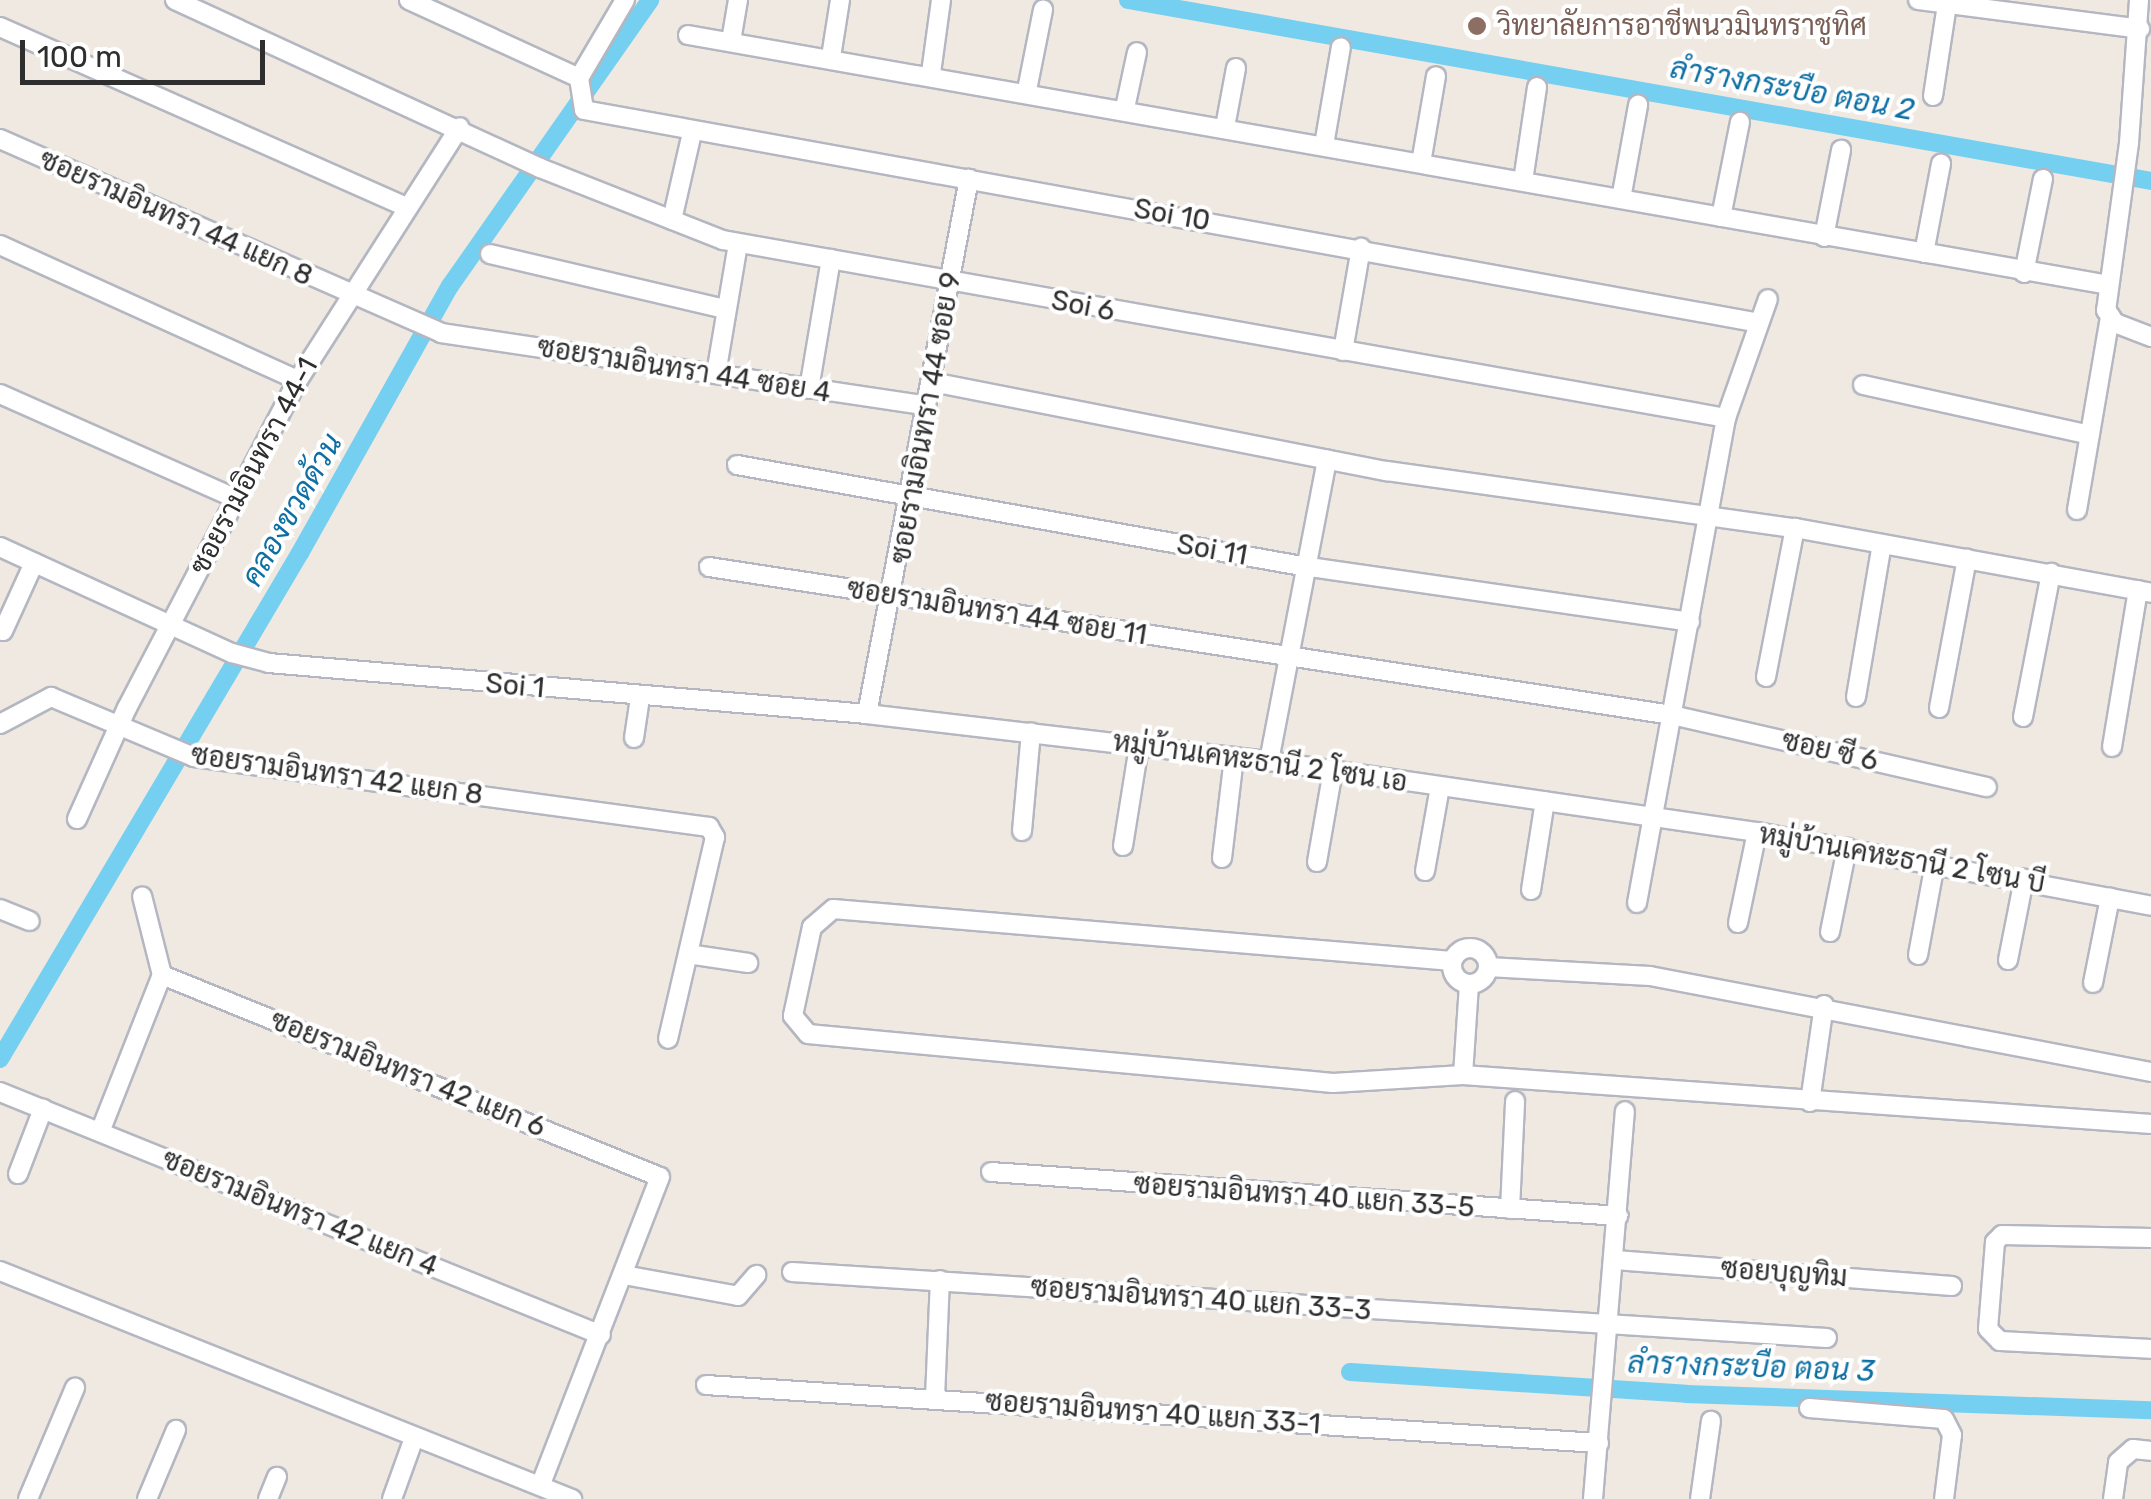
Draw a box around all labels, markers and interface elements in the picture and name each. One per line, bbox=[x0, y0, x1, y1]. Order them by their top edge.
place label: วิทยาลัยการอาชีพนวมินทราชูทิศ bbox=[1497, 9, 1867, 43]
marker: วิทยาลัยการอาชีพนวมินทราชูทิศ bbox=[1466, 15, 1488, 37]
scale bar bbox=[25, 20, 270, 82]
text: 100 m bbox=[37, 39, 122, 75]
water label: ลำรางกระบือ ตอน 2 bbox=[1667, 50, 1917, 128]
street label: ซอยรามอินทรา 44 แยก 8 bbox=[34, 143, 318, 293]
street label: Soi 10 bbox=[1131, 192, 1213, 238]
street label: ซอยรามอินทรา 44 ซอย 9 bbox=[884, 270, 968, 566]
street label: Soi 6 bbox=[1048, 283, 1118, 329]
street label: ซอยรามอินทรา 44 ซอย 4 bbox=[535, 330, 833, 410]
street label: ซอยรามอินทรา 44-1 bbox=[183, 352, 325, 580]
water label: คลองขวดด้วน bbox=[234, 427, 350, 593]
street label: Soi 11 bbox=[1174, 527, 1250, 573]
street label: ซอยรามอินทรา 44 ซอย 11 bbox=[845, 572, 1149, 652]
street label: Soi 1 bbox=[484, 667, 546, 705]
street label: ซอย ซี 6 bbox=[1779, 724, 1881, 778]
street label: หมู่บ้านเคหะธานี 2 โซน เอ bbox=[1110, 725, 1410, 799]
street label: ซอยรามอินทรา 42 แยก 8 bbox=[189, 738, 485, 812]
street label: หมู่บ้านเคหะธานี 2 โซน บี bbox=[1756, 817, 2048, 901]
street label: ซอยรามอินทรา 42 แยก 6 bbox=[266, 1003, 550, 1145]
street label: ซอยรามอินทรา 42 แยก 4 bbox=[157, 1142, 443, 1284]
street label: ซอยรามอินทรา 40 แยก 33-5 bbox=[1132, 1167, 1476, 1225]
street label: ซอยบุญทิม bbox=[1720, 1252, 1848, 1294]
street label: ซอยรามอินทรา 40 แยก 33-3 bbox=[1030, 1270, 1372, 1328]
water label: ลำรางกระบือ ตอน 3 bbox=[1627, 1345, 1875, 1389]
street label: ซอยรามอินทรา 40 แยก 33-1 bbox=[984, 1385, 1322, 1441]

